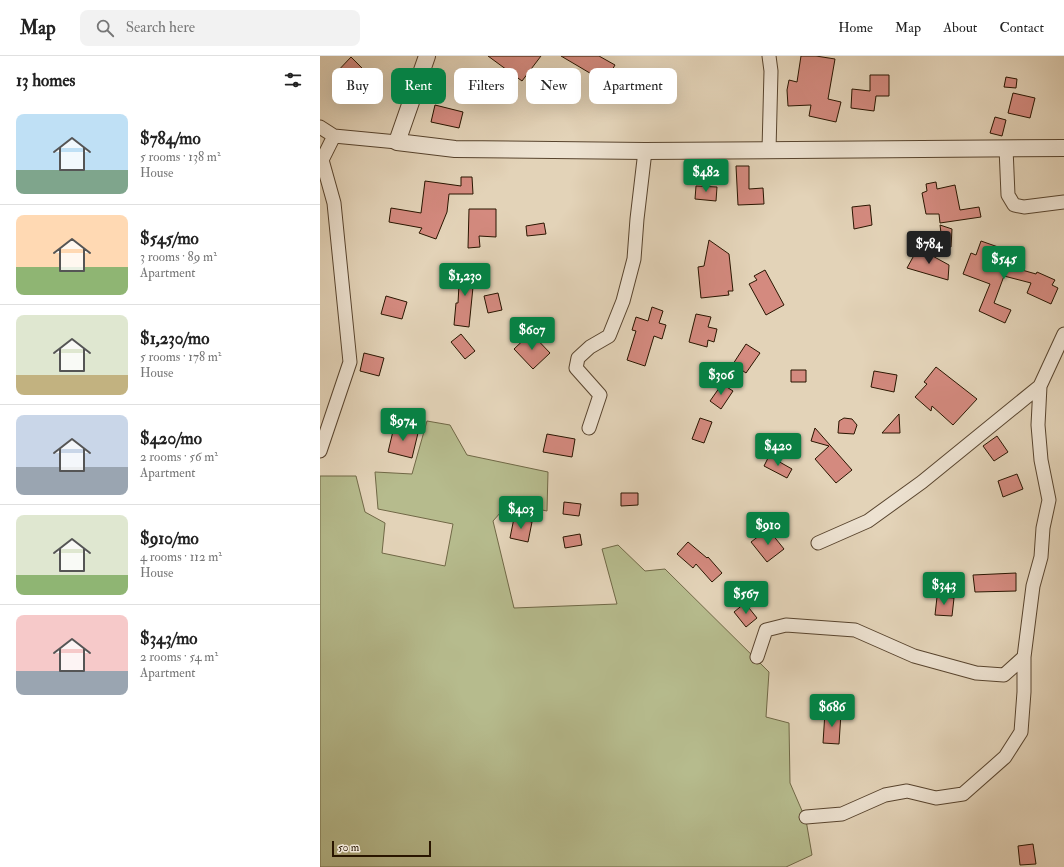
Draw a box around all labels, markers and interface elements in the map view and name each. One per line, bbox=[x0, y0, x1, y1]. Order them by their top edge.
search box bbox=[80, 10, 360, 46]
text: Map bbox=[20, 16, 56, 40]
icon: search bbox=[94, 17, 116, 39]
text: Search here bbox=[126, 18, 195, 37]
text: Home bbox=[838, 19, 873, 36]
text: Map bbox=[895, 19, 921, 36]
text: About bbox=[943, 19, 977, 36]
text: Contact bbox=[999, 19, 1044, 36]
chip: Buy bbox=[332, 68, 383, 104]
chip: Rent bbox=[391, 68, 446, 104]
chip: Filters bbox=[454, 68, 518, 104]
chip: New bbox=[526, 68, 581, 104]
chip: Apartment bbox=[589, 68, 677, 104]
icon: filters bbox=[282, 69, 304, 91]
text: 13 homes bbox=[16, 70, 75, 91]
text: $784/mo bbox=[140, 128, 201, 149]
icon: home bbox=[48, 130, 96, 178]
text: 5 rooms · 138 m² bbox=[140, 149, 221, 165]
pin: $482 bbox=[682, 159, 730, 193]
text: $482 bbox=[692, 164, 720, 180]
text: House bbox=[140, 165, 173, 181]
text: $545/mo bbox=[140, 228, 199, 249]
icon: home bbox=[48, 231, 96, 279]
pin: $784 bbox=[905, 231, 953, 265]
text: $784 bbox=[916, 236, 942, 252]
pin: $545 bbox=[980, 246, 1028, 280]
text: 3 rooms · 89 m² bbox=[140, 249, 217, 265]
text: $545 bbox=[991, 251, 1017, 267]
pin: $1,230 bbox=[432, 263, 498, 297]
text: Apartment bbox=[140, 265, 196, 281]
text: $1,230 bbox=[448, 268, 482, 284]
pin: $607 bbox=[508, 317, 556, 351]
text: $607 bbox=[519, 322, 545, 338]
text: $1,230/mo bbox=[140, 328, 209, 349]
icon: home bbox=[48, 331, 96, 379]
text: 5 rooms · 178 m² bbox=[140, 349, 222, 365]
pin: $306 bbox=[697, 362, 745, 396]
text: House bbox=[140, 365, 173, 381]
text: $306 bbox=[708, 367, 734, 383]
pin: $974 bbox=[379, 408, 427, 442]
text: $974 bbox=[390, 413, 416, 429]
text: $420/mo bbox=[140, 428, 202, 449]
icon: home bbox=[48, 431, 96, 479]
pin: $420 bbox=[754, 433, 802, 467]
text: $420 bbox=[764, 438, 792, 454]
text: 2 rooms · 56 m² bbox=[140, 449, 218, 465]
text: Apartment bbox=[140, 465, 196, 481]
pin: $403 bbox=[497, 496, 545, 530]
text: $403 bbox=[508, 501, 534, 517]
pin: $910 bbox=[744, 512, 792, 546]
text: $910 bbox=[755, 517, 781, 533]
text: $910/mo bbox=[140, 528, 199, 549]
icon: home bbox=[48, 531, 96, 579]
text: 4 rooms · 112 m² bbox=[140, 549, 222, 565]
text: House bbox=[140, 565, 173, 581]
pin: $343 bbox=[920, 572, 968, 606]
text: $343 bbox=[932, 577, 956, 593]
pin: $567 bbox=[722, 581, 770, 615]
text: $567 bbox=[733, 586, 759, 602]
text: $343/mo bbox=[140, 628, 198, 649]
icon: home bbox=[48, 631, 96, 679]
text: 2 rooms · 54 m² bbox=[140, 649, 218, 665]
text: Apartment bbox=[140, 665, 196, 681]
pin: $686 bbox=[808, 694, 856, 728]
text: $686 bbox=[819, 699, 845, 715]
scale bar bbox=[332, 839, 431, 858]
text: 50 m bbox=[338, 841, 359, 854]

